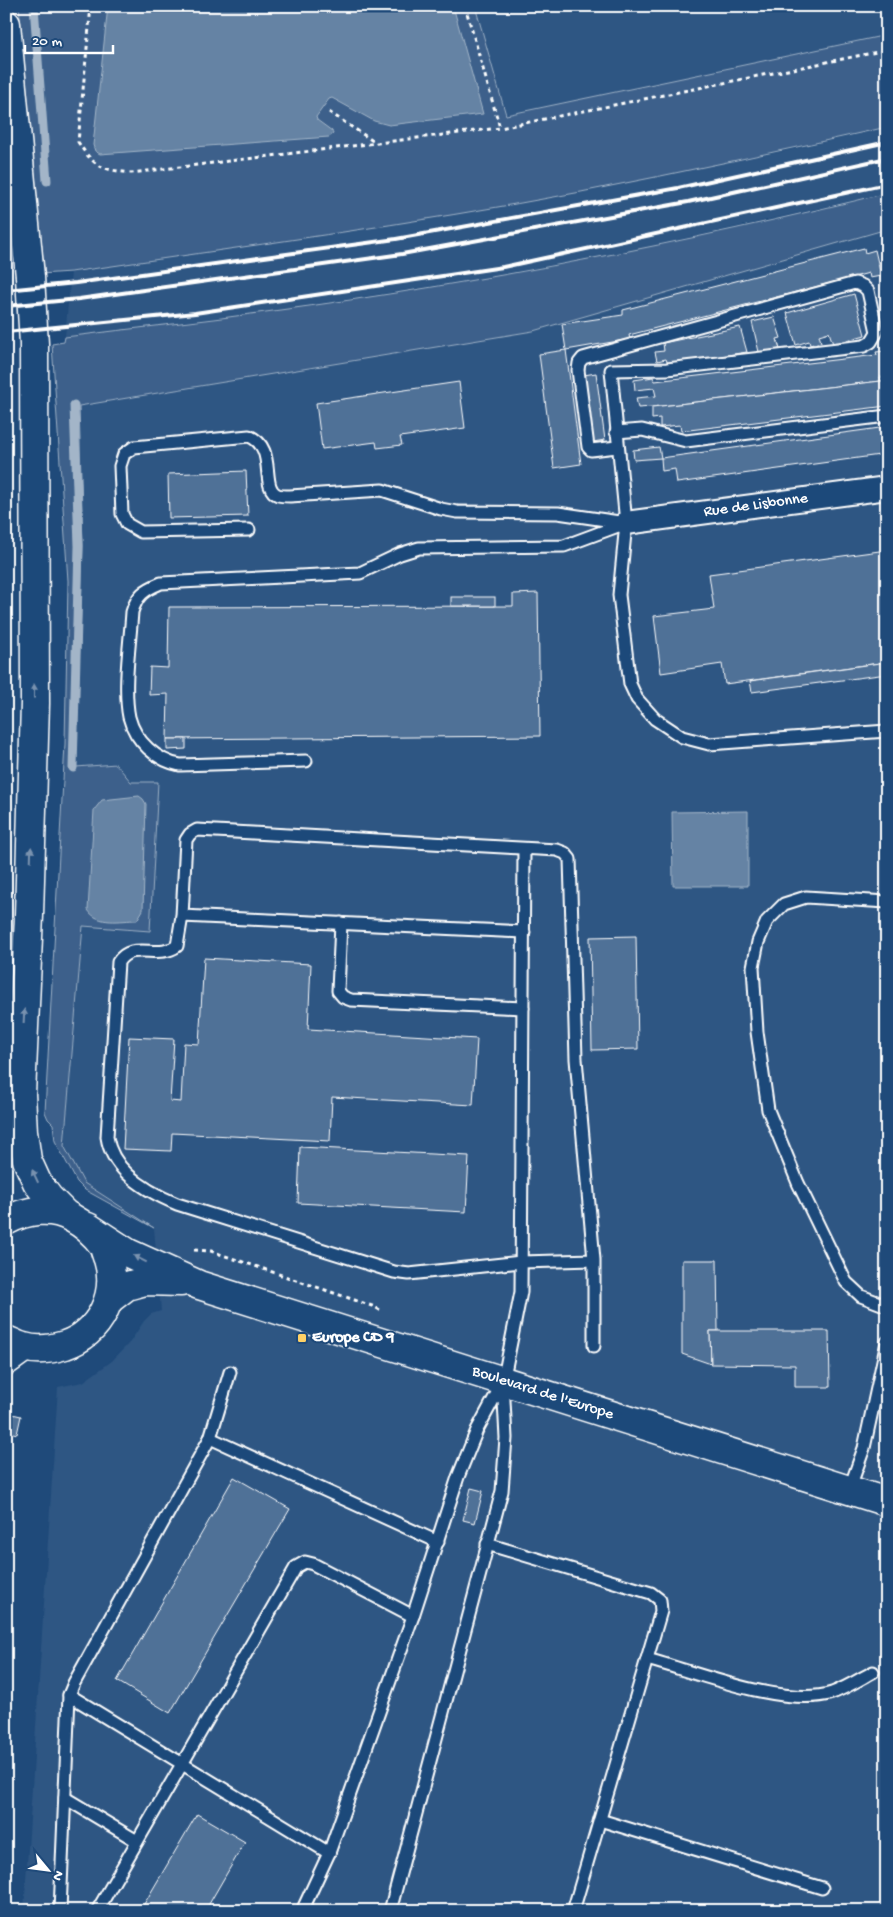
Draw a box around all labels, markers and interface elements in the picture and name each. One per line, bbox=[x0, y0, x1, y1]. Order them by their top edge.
scale bar bbox=[25, 22, 112, 54]
text: 20 m bbox=[32, 33, 62, 51]
street label: Rue de Lisbonne bbox=[703, 489, 810, 522]
one-way arrow bbox=[30, 683, 38, 699]
one-way arrow bbox=[27, 845, 35, 861]
one-way arrow bbox=[21, 1008, 29, 1024]
one-way arrow bbox=[31, 1169, 39, 1183]
one-way arrow bbox=[132, 1255, 147, 1263]
place label: Europe CD 9 bbox=[312, 1329, 394, 1348]
marker: Europe CD 9 bbox=[296, 1332, 308, 1344]
street label: Boulevard de l'Europe bbox=[469, 1362, 616, 1425]
north arrow bbox=[22, 1844, 72, 1894]
text: N bbox=[48, 1867, 67, 1883]

